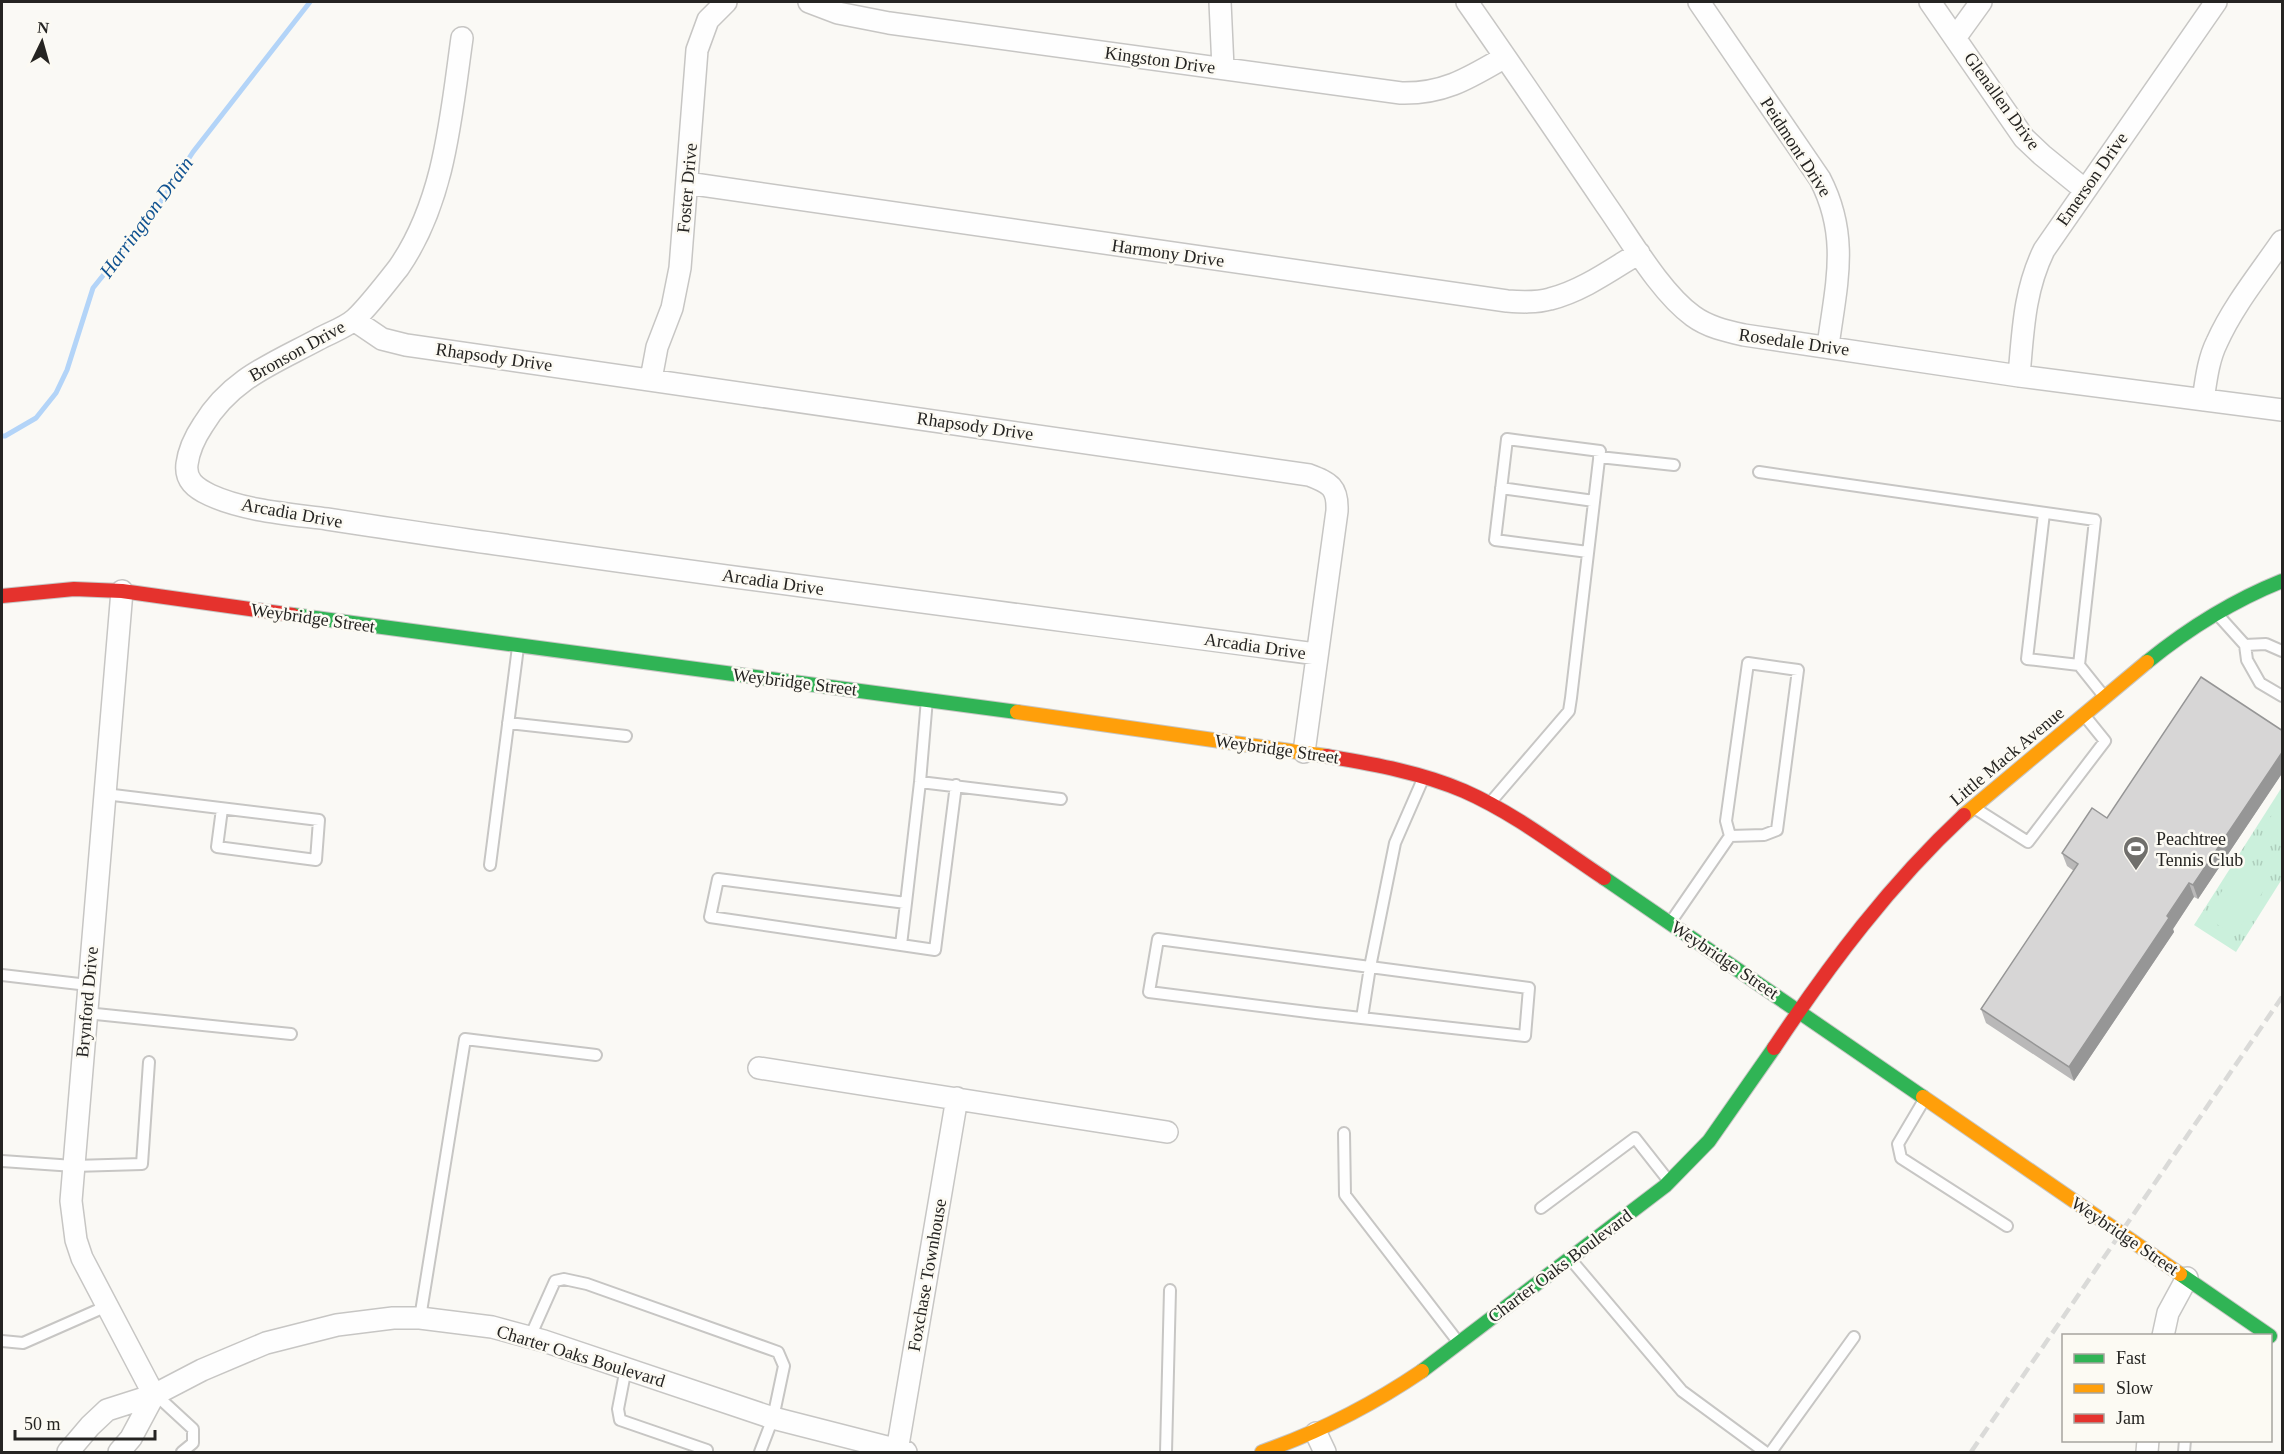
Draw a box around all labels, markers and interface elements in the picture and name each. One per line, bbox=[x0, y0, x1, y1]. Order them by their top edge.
north arrow bbox=[12, 12, 72, 72]
text: N bbox=[37, 19, 50, 37]
street label: Kingston Drive bbox=[1103, 42, 1217, 78]
street label: Glenallen Drive bbox=[1960, 48, 2044, 154]
street label: Peidmont Drive bbox=[1756, 94, 1836, 200]
street label: Emerson Drive bbox=[2052, 128, 2132, 230]
street label: Foster Drive bbox=[673, 142, 701, 234]
water label: Harrington Drain bbox=[94, 152, 198, 283]
street label: Harmony Drive bbox=[1110, 235, 1226, 271]
street label: Bronson Drive bbox=[246, 316, 348, 386]
street label: Rosedale Drive bbox=[1737, 324, 1851, 360]
street label: Rhapsody Drive bbox=[434, 339, 554, 375]
street label: Rhapsody Drive bbox=[915, 408, 1035, 444]
street label: Arcadia Drive bbox=[240, 494, 344, 532]
street label: Arcadia Drive bbox=[721, 565, 825, 599]
street label: Weybridge Street bbox=[250, 599, 376, 637]
street label: Arcadia Drive bbox=[1203, 629, 1307, 663]
street label: Weybridge Street bbox=[732, 664, 858, 700]
street label: Little Mack Avenue bbox=[1946, 702, 2068, 809]
street label: Weybridge Street bbox=[1214, 730, 1340, 768]
place label: Peachtree Tennis Club bbox=[2156, 829, 2243, 870]
sports icon: Peachtree Tennis Club bbox=[2121, 834, 2151, 872]
street label: Weybridge Street bbox=[1668, 917, 1782, 1003]
street label: Brynford Drive bbox=[72, 946, 102, 1058]
street label: Weybridge Street bbox=[2068, 1193, 2182, 1279]
street label: Foxchase Townhouse bbox=[904, 1197, 950, 1353]
street label: Charter Oaks Boulevard bbox=[1484, 1205, 1636, 1327]
street label: Charter Oaks Boulevard bbox=[494, 1321, 668, 1391]
legend bbox=[2062, 1334, 2272, 1442]
text: Fast bbox=[2116, 1348, 2146, 1368]
text: Slow bbox=[2116, 1378, 2153, 1398]
scale bar bbox=[15, 1403, 154, 1441]
text: Jam bbox=[2116, 1408, 2145, 1428]
text: 50 m bbox=[24, 1414, 61, 1434]

